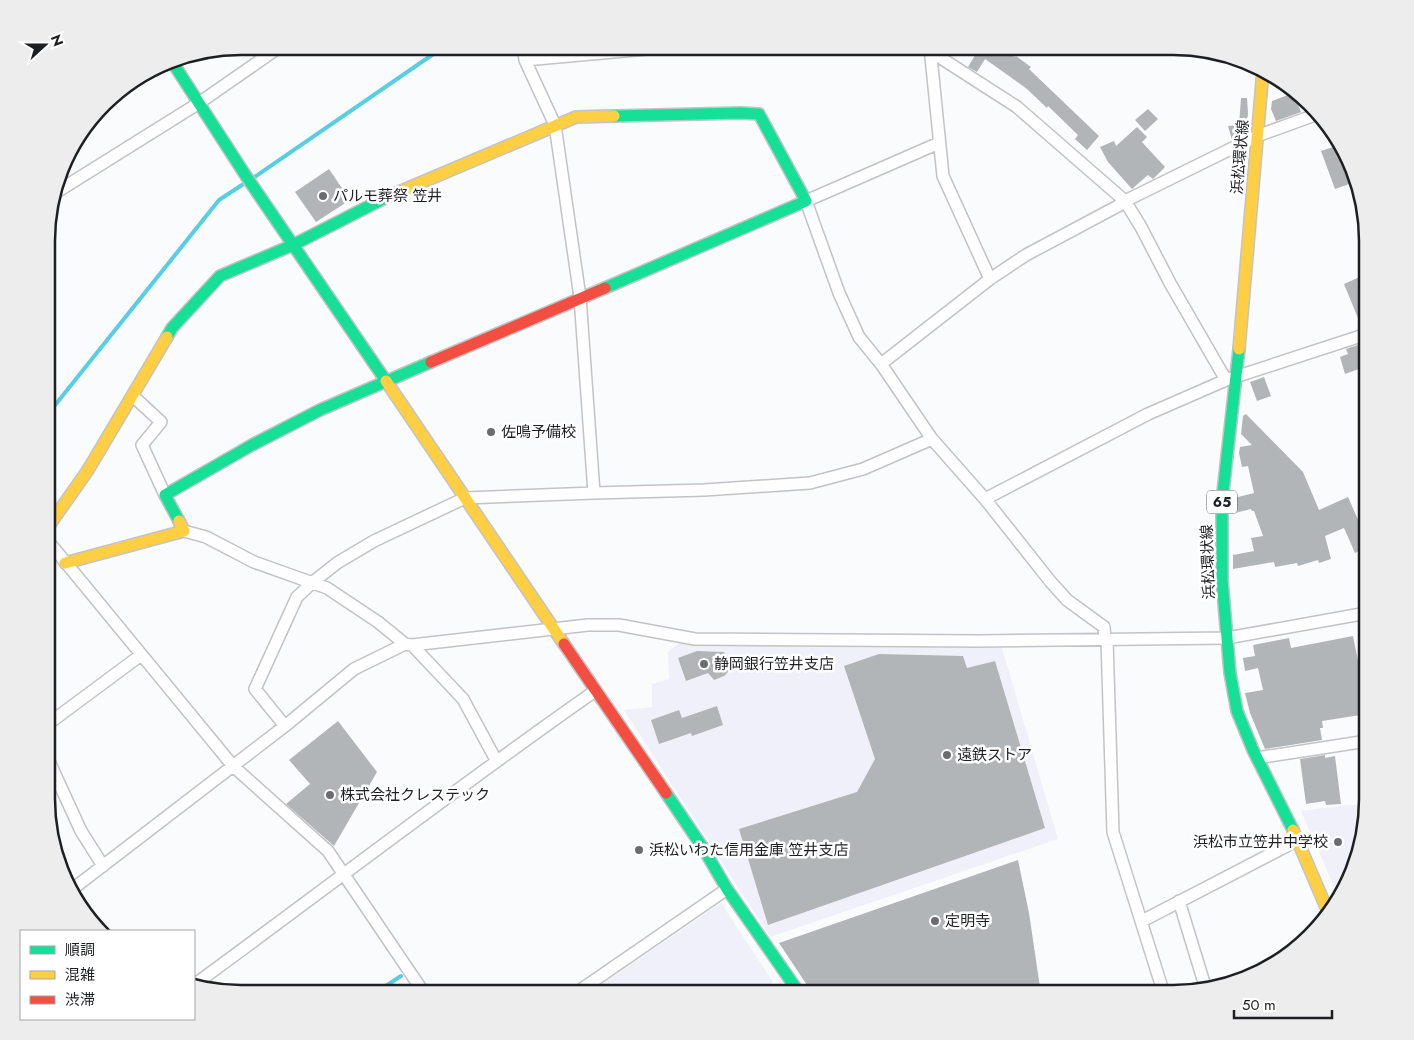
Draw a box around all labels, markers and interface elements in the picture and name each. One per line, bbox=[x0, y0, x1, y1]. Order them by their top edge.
north arrow bbox=[20, 20, 70, 70]
text: N bbox=[46, 32, 68, 49]
street label: 浜松環状線 bbox=[1226, 119, 1254, 195]
place label: パルモ葬祭 笠井 bbox=[333, 185, 443, 207]
marker: パルモ葬祭 笠井 bbox=[317, 190, 329, 202]
place label: 佐鳴予備校 bbox=[501, 421, 576, 443]
marker: 佐鳴予備校 bbox=[485, 426, 497, 438]
road number: 65 bbox=[1207, 491, 1237, 514]
street label: 浜松環状線 bbox=[1196, 524, 1220, 600]
place label: 静岡銀行笠井支店 bbox=[714, 653, 834, 675]
marker: 静岡銀行笠井支店 bbox=[698, 658, 710, 670]
place label: 遠鉄ストア bbox=[957, 744, 1032, 766]
marker: 遠鉄ストア bbox=[941, 749, 953, 761]
place label: 株式会社クレステック bbox=[340, 784, 490, 806]
marker: 株式会社クレステック bbox=[324, 789, 336, 801]
place label: 浜松市立笠井中学校 bbox=[1193, 831, 1328, 853]
marker: 浜松市立笠井中学校 bbox=[1332, 836, 1344, 848]
place label: 浜松いわた信用金庫 笠井支店 bbox=[649, 839, 849, 861]
marker: 浜松いわた信用金庫 笠井支店 bbox=[633, 844, 645, 856]
place label: 定明寺 bbox=[945, 910, 990, 932]
marker: 定明寺 bbox=[929, 915, 941, 927]
legend bbox=[20, 930, 195, 1020]
text: 順調 bbox=[65, 939, 95, 961]
text: 混雑 bbox=[65, 964, 95, 986]
scale bar bbox=[1234, 988, 1332, 1020]
text: 渋滞 bbox=[65, 989, 95, 1011]
text: 50 m bbox=[1242, 994, 1276, 1016]

